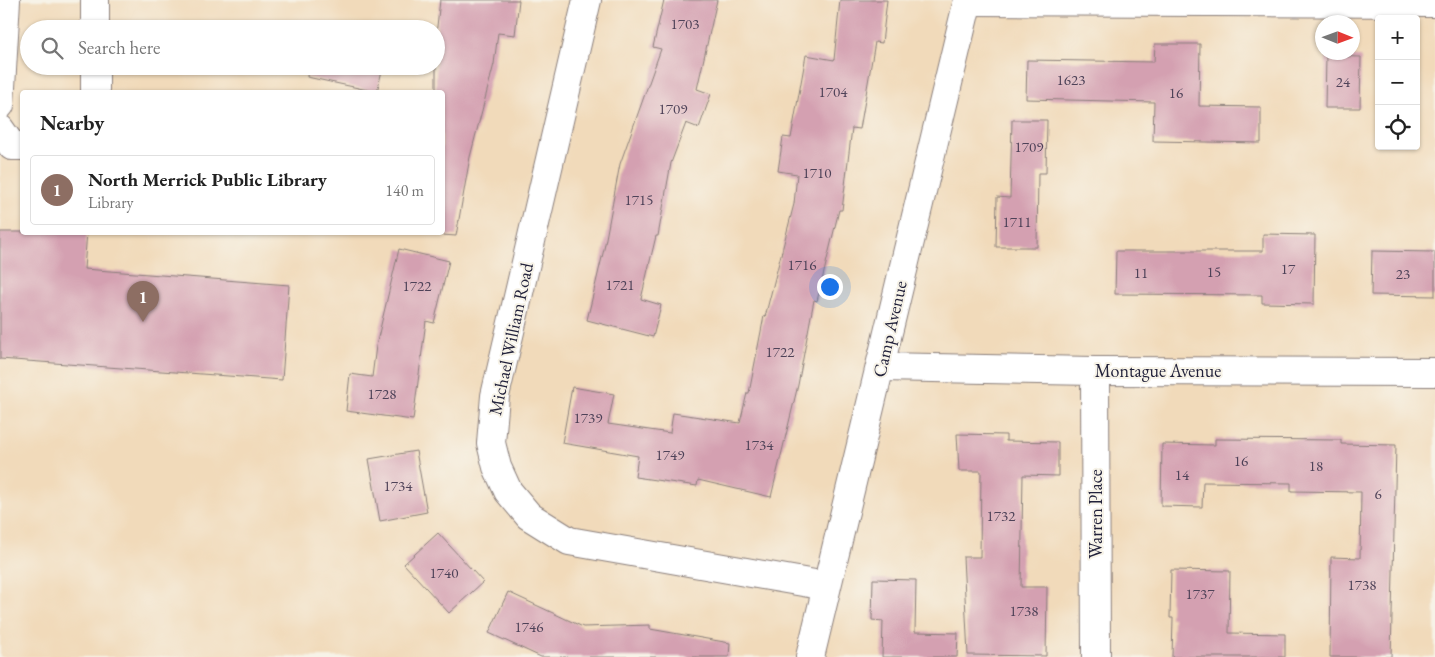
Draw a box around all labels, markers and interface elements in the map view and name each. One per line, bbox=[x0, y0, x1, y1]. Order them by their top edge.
house number: 1703 bbox=[671, 14, 699, 33]
north arrow bbox=[1315, 15, 1360, 60]
map controls bbox=[1375, 15, 1420, 150]
button: + bbox=[1375, 15, 1420, 60]
search box bbox=[20, 20, 445, 75]
icon: search bbox=[38, 34, 66, 62]
text: Search here bbox=[78, 35, 160, 60]
button: − bbox=[1375, 60, 1420, 105]
house number: 1623 bbox=[1057, 70, 1085, 89]
house number: 24 bbox=[1336, 72, 1351, 91]
house number: 1704 bbox=[819, 82, 848, 101]
house number: 16 bbox=[1169, 83, 1183, 102]
house number: 1709 bbox=[659, 99, 687, 118]
button: locate bbox=[1375, 105, 1420, 150]
text: Nearby bbox=[40, 109, 104, 136]
house number: 1709 bbox=[1015, 137, 1043, 156]
house number: 1710 bbox=[803, 163, 831, 182]
text: North Merrick Public Library bbox=[88, 167, 327, 192]
text: 1 bbox=[53, 180, 61, 201]
text: 140 m bbox=[385, 180, 424, 201]
house number: 1715 bbox=[625, 190, 653, 209]
text: Library bbox=[88, 192, 134, 213]
house number: 1711 bbox=[1003, 212, 1031, 231]
house number: 1716 bbox=[788, 255, 816, 274]
house number: 17 bbox=[1281, 259, 1296, 278]
street label: Michael William Road bbox=[483, 260, 538, 417]
house number: 15 bbox=[1207, 262, 1221, 281]
house number: 11 bbox=[1134, 263, 1148, 282]
house number: 23 bbox=[1396, 264, 1410, 283]
your location bbox=[817, 274, 843, 300]
house number: 1721 bbox=[606, 275, 634, 294]
house number: 1722 bbox=[403, 276, 432, 295]
street label: Camp Avenue bbox=[867, 278, 912, 380]
pin: 1 bbox=[127, 281, 159, 322]
house number: 1722 bbox=[766, 342, 795, 361]
street label: Montague Avenue bbox=[1095, 359, 1221, 382]
house number: 1728 bbox=[368, 384, 396, 403]
house number: 1739 bbox=[574, 408, 602, 427]
house number: 1734 bbox=[745, 435, 774, 454]
house number: 1749 bbox=[656, 445, 684, 464]
house number: 16 bbox=[1234, 451, 1248, 470]
house number: 18 bbox=[1309, 456, 1323, 475]
house number: 14 bbox=[1175, 465, 1190, 484]
street label: Warren Place bbox=[1084, 469, 1107, 559]
house number: 1734 bbox=[384, 476, 413, 495]
house number: 6 bbox=[1374, 484, 1382, 503]
house number: 1732 bbox=[987, 506, 1016, 525]
house number: 1740 bbox=[430, 563, 458, 582]
house number: 1738 bbox=[1348, 575, 1376, 594]
house number: 1737 bbox=[1186, 584, 1215, 603]
house number: 1738 bbox=[1010, 601, 1038, 620]
house number: 1746 bbox=[515, 617, 543, 636]

